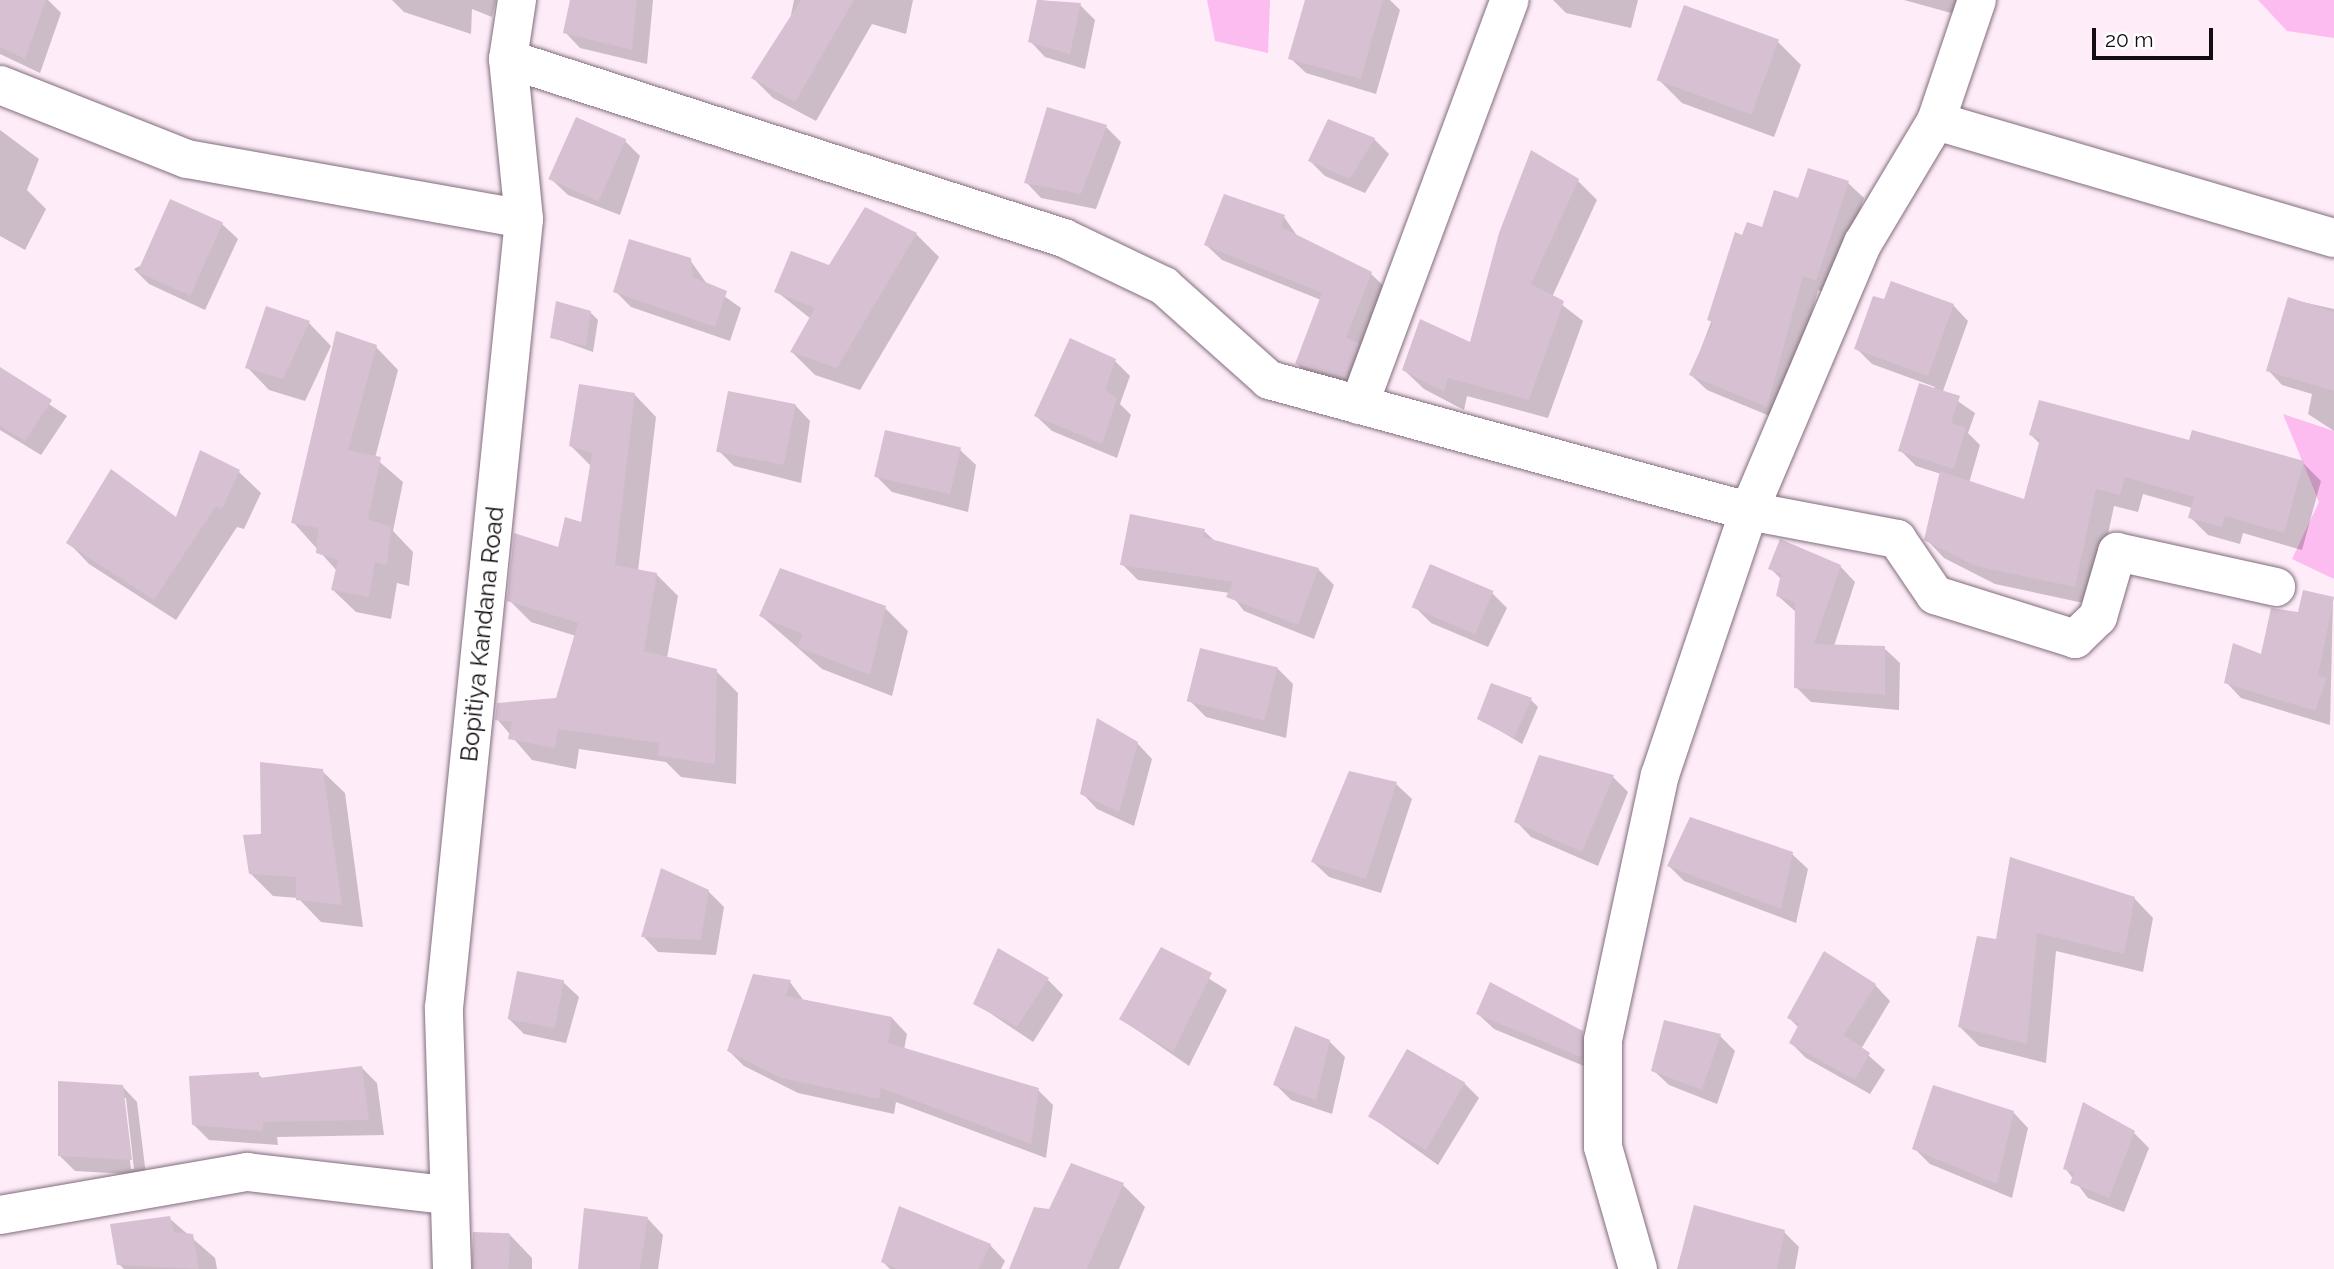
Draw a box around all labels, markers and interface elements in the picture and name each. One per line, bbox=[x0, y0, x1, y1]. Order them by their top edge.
scale bar bbox=[2096, 14, 2217, 58]
text: 20 m bbox=[2105, 27, 2153, 52]
street label: Bopitiya Kandana Road bbox=[454, 505, 510, 763]

